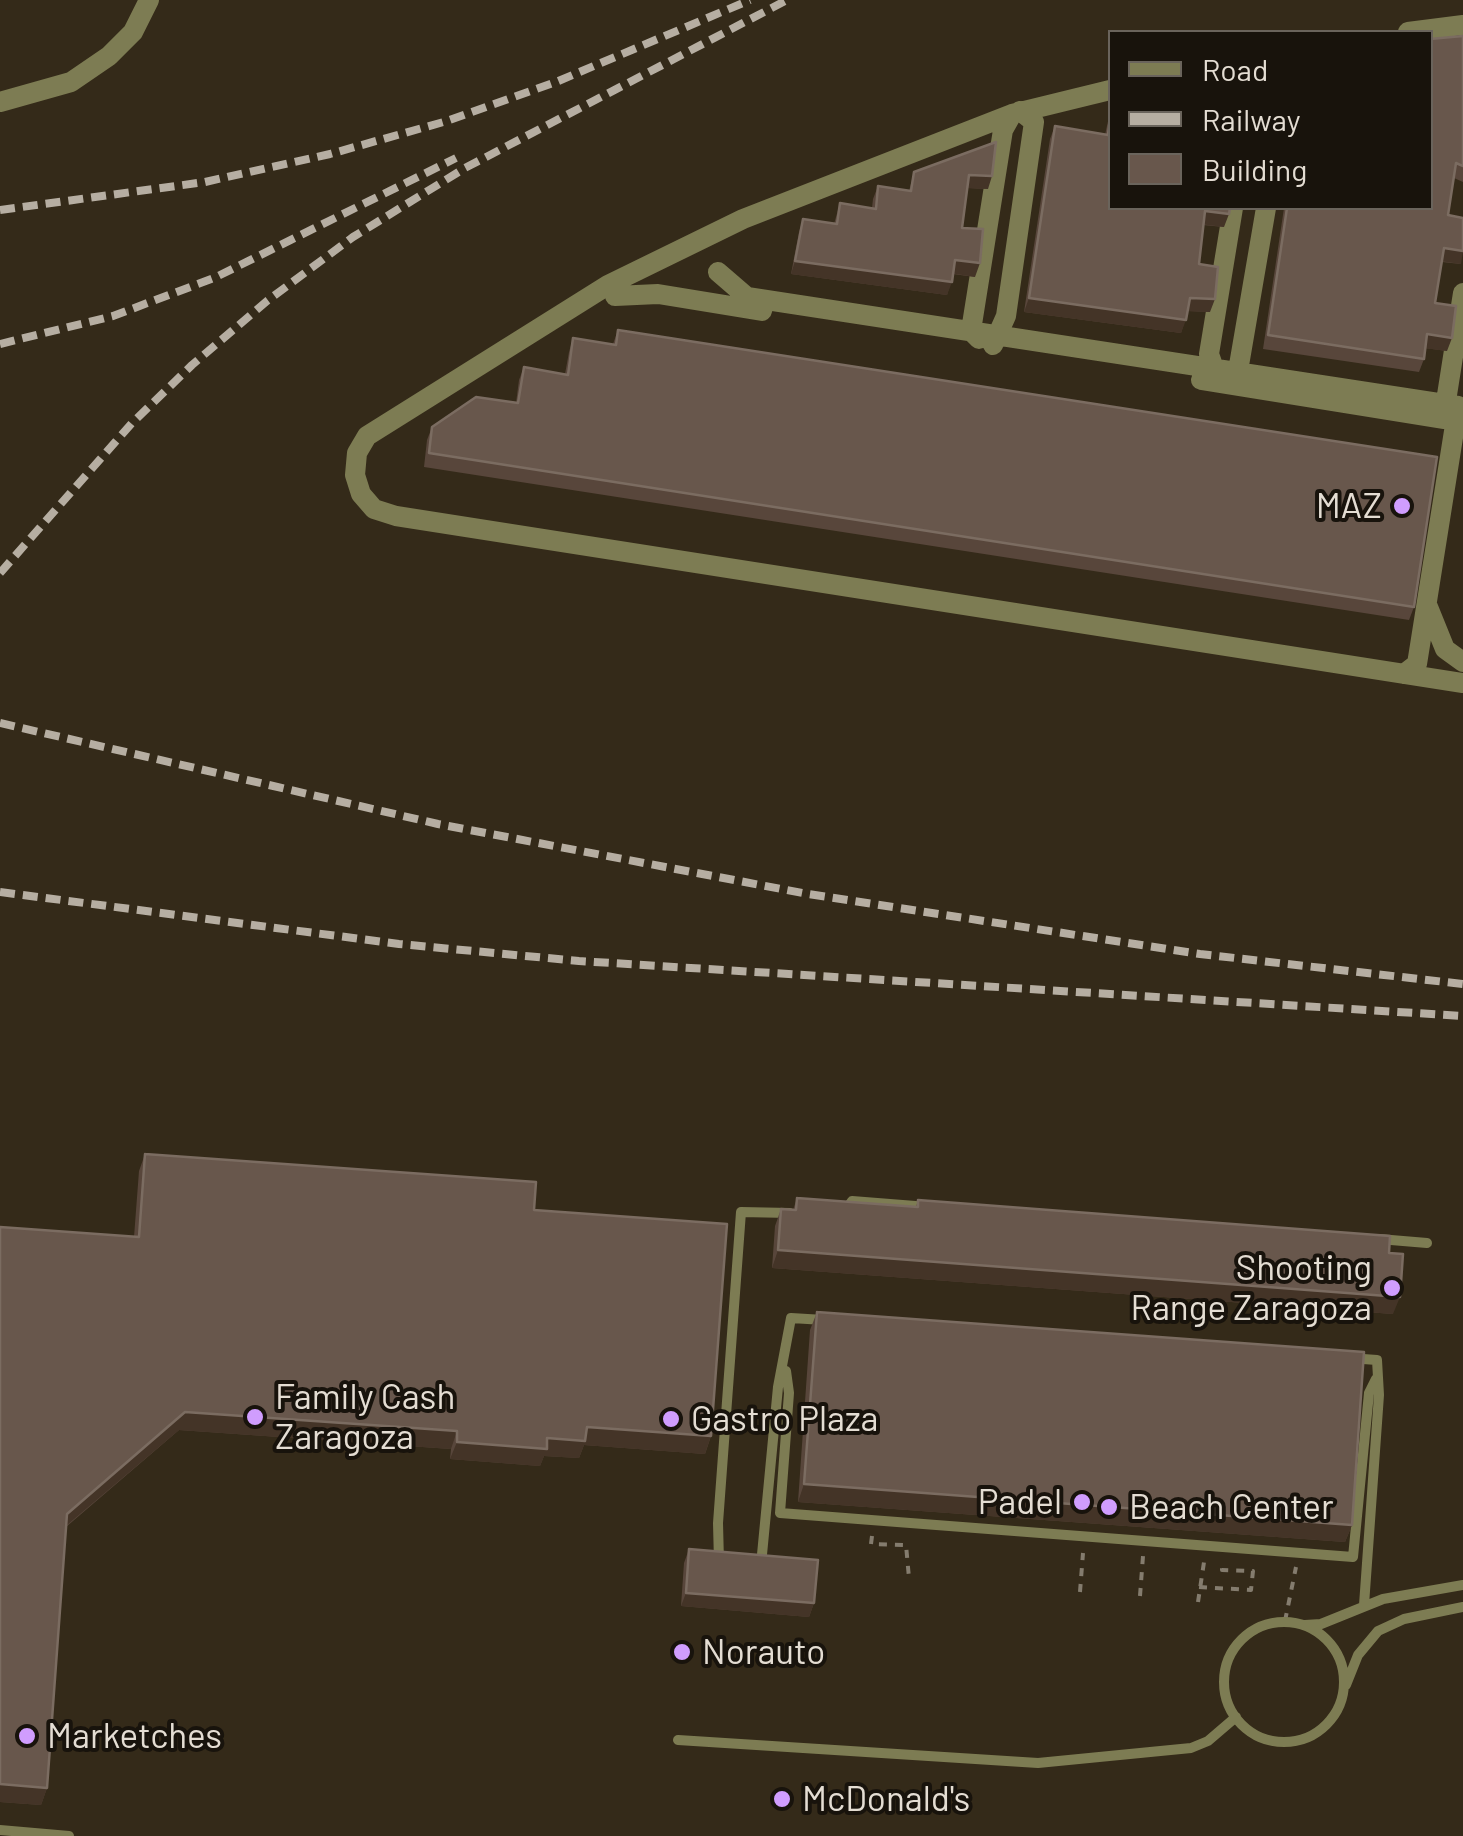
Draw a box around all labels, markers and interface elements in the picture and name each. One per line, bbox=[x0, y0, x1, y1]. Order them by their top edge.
legend bbox=[1108, 30, 1433, 210]
text: Road bbox=[1202, 51, 1268, 87]
text: Railway bbox=[1202, 101, 1301, 137]
text: Building bbox=[1202, 151, 1307, 187]
place label: MAZ bbox=[1316, 485, 1382, 527]
marker: MAZ bbox=[1391, 495, 1413, 517]
place label: Shooting Range Zaragoza bbox=[1131, 1247, 1372, 1329]
marker: Shooting Range Zaragoza bbox=[1381, 1277, 1403, 1299]
place label: Family Cash Zaragoza bbox=[275, 1376, 455, 1458]
place label: Gastro Plaza bbox=[691, 1398, 878, 1440]
marker: Family Cash Zaragoza bbox=[244, 1406, 266, 1428]
marker: Gastro Plaza bbox=[660, 1408, 682, 1430]
place label: Padel bbox=[978, 1481, 1062, 1523]
place label: Beach Center bbox=[1129, 1486, 1334, 1528]
marker: Padel bbox=[1071, 1491, 1093, 1513]
marker: Beach Center bbox=[1098, 1496, 1120, 1518]
place label: Norauto bbox=[702, 1631, 825, 1673]
marker: Norauto bbox=[671, 1641, 693, 1663]
place label: Marketches bbox=[47, 1715, 222, 1757]
marker: Marketches bbox=[16, 1725, 38, 1747]
place label: McDonald's bbox=[802, 1778, 970, 1820]
marker: McDonald's bbox=[771, 1788, 793, 1810]

